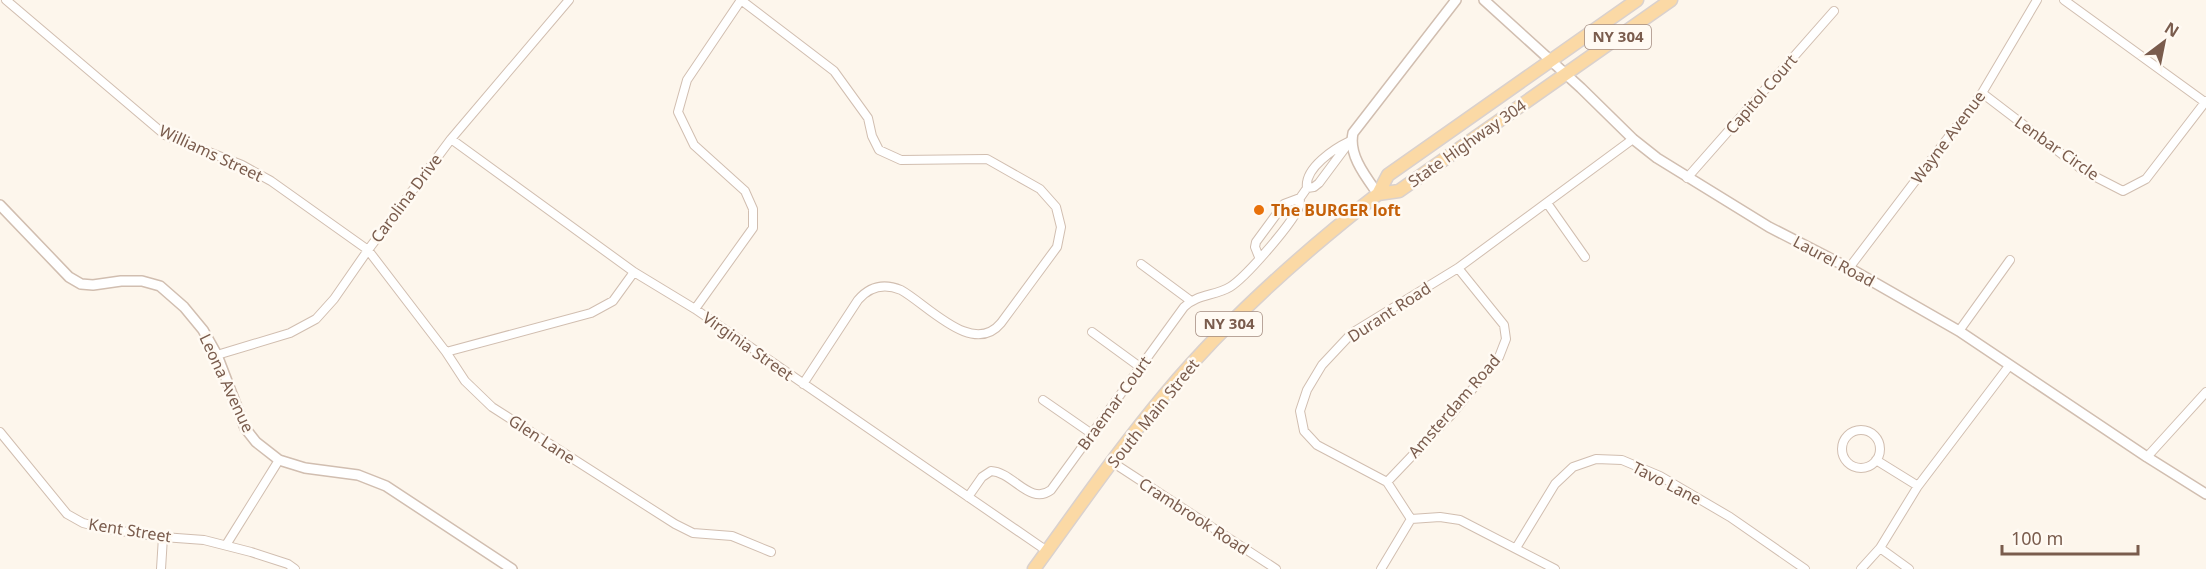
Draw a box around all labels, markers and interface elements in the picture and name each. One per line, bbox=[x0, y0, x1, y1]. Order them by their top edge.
north arrow bbox=[2134, 12, 2194, 72]
text: N bbox=[2161, 17, 2183, 42]
road number: NY 304 bbox=[1585, 25, 1651, 49]
street label: Capitol Court bbox=[1720, 49, 1802, 139]
street label: Wayne Avenue bbox=[1906, 86, 1990, 188]
street label: State Highway 304 bbox=[1404, 94, 1530, 192]
street label: Lenbar Circle bbox=[2010, 111, 2104, 185]
street label: Williams Street bbox=[156, 119, 267, 187]
street label: Carolina Drive bbox=[365, 149, 447, 247]
place label: The BURGER loft bbox=[1271, 199, 1401, 221]
marker: The BURGER loft bbox=[1252, 203, 1266, 217]
street label: Laurel Road bbox=[1789, 230, 1879, 292]
street label: Durant Road bbox=[1343, 277, 1435, 347]
street label: Virginia Street bbox=[698, 307, 798, 386]
road number: NY 304 bbox=[1196, 312, 1262, 336]
street label: Leona Avenue bbox=[195, 330, 259, 436]
street label: Amsterdam Road bbox=[1403, 350, 1505, 462]
street label: Braemar Court bbox=[1072, 351, 1156, 455]
street label: South Main Street bbox=[1102, 354, 1204, 472]
street label: Glen Lane bbox=[505, 409, 579, 469]
street label: Tavo Lane bbox=[1629, 456, 1705, 510]
street label: Crambrook Road bbox=[1135, 472, 1253, 560]
street label: Kent Street bbox=[87, 513, 173, 547]
scale bar bbox=[2002, 518, 2138, 556]
text: 100 m bbox=[2011, 526, 2063, 550]

